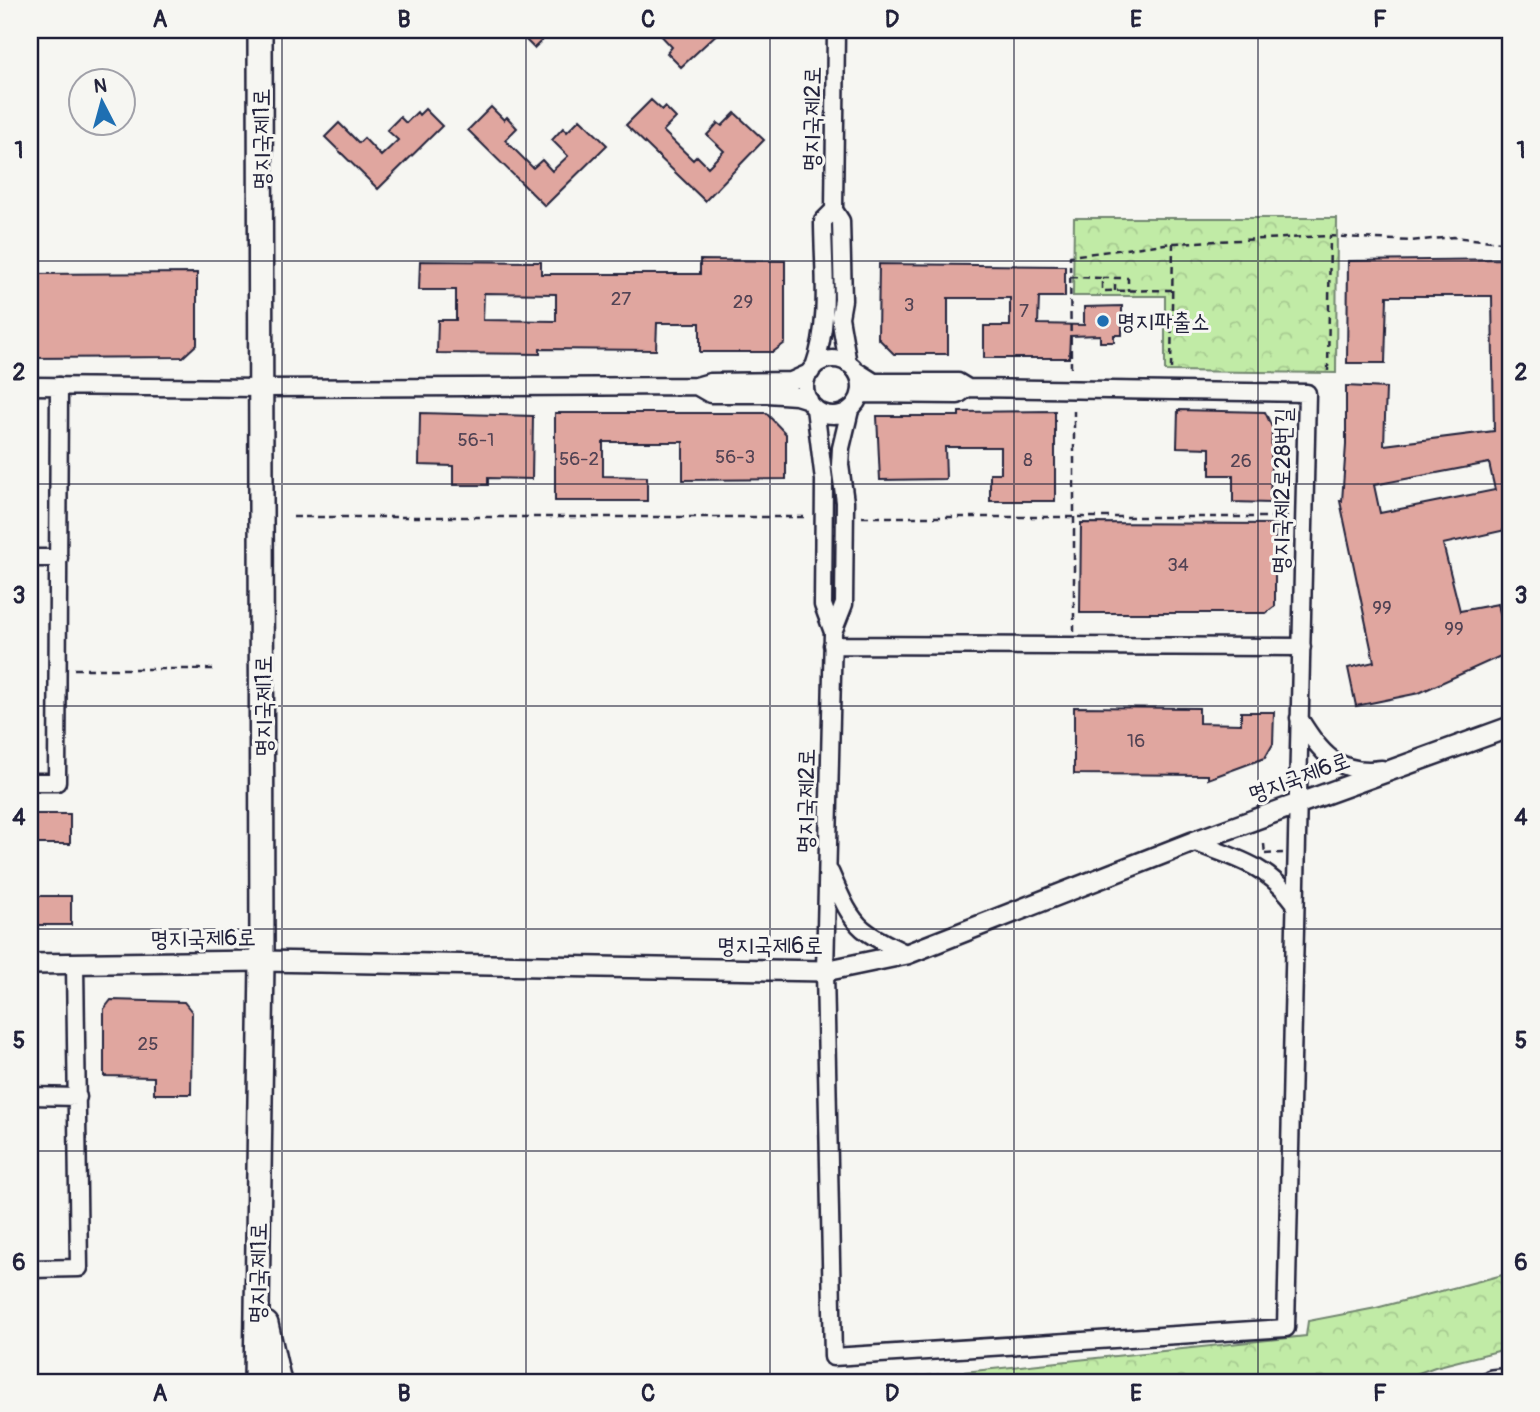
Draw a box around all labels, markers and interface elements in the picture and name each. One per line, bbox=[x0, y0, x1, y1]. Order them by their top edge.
text: A bbox=[153, 5, 168, 34]
text: B bbox=[397, 5, 411, 34]
text: C bbox=[641, 5, 655, 34]
text: D bbox=[885, 5, 899, 34]
text: E bbox=[1130, 5, 1142, 34]
text: F bbox=[1373, 5, 1387, 34]
north arrow bbox=[66, 66, 136, 136]
street label: 명지국제2로 bbox=[797, 66, 827, 172]
text: N bbox=[93, 73, 108, 99]
street label: 명지국제1로 bbox=[247, 88, 276, 190]
text: 1 bbox=[15, 136, 24, 165]
text: 1 bbox=[1517, 136, 1526, 165]
house number: 27 bbox=[611, 287, 631, 311]
house number: 29 bbox=[733, 290, 753, 314]
house number: 3 bbox=[904, 293, 914, 317]
house number: 7 bbox=[1019, 299, 1029, 323]
place label: 명지파출소 bbox=[1117, 307, 1210, 336]
marker: 명지파출소 bbox=[1095, 313, 1111, 329]
text: 2 bbox=[13, 358, 26, 387]
text: 2 bbox=[1515, 358, 1528, 387]
street label: 명지국제2로28번길 bbox=[1266, 407, 1298, 575]
house number: 56-1 bbox=[458, 428, 494, 452]
house number: 56-3 bbox=[715, 445, 755, 469]
house number: 56-2 bbox=[559, 447, 599, 471]
house number: 8 bbox=[1023, 448, 1033, 472]
house number: 26 bbox=[1230, 449, 1252, 473]
house number: 34 bbox=[1167, 553, 1189, 577]
text: 3 bbox=[13, 581, 25, 610]
text: 3 bbox=[1515, 581, 1527, 610]
house number: 99 bbox=[1372, 596, 1392, 620]
house number: 99 bbox=[1444, 617, 1464, 641]
street label: 명지국제1로 bbox=[249, 655, 278, 757]
house number: 16 bbox=[1127, 729, 1145, 753]
street label: 명지국제6로 bbox=[1244, 745, 1354, 809]
street label: 명지국제2로 bbox=[791, 748, 821, 854]
text: 4 bbox=[12, 803, 26, 832]
text: 4 bbox=[1514, 803, 1528, 832]
street label: 명지국제6로 bbox=[150, 923, 256, 953]
street label: 명지국제6로 bbox=[717, 931, 823, 960]
text: 5 bbox=[13, 1026, 25, 1055]
text: 5 bbox=[1515, 1026, 1527, 1055]
house number: 25 bbox=[138, 1032, 158, 1056]
street label: 명지국제1로 bbox=[243, 1222, 273, 1324]
text: 6 bbox=[12, 1248, 26, 1277]
text: 6 bbox=[1514, 1248, 1528, 1277]
text: A bbox=[153, 1379, 168, 1408]
text: B bbox=[397, 1379, 411, 1408]
text: C bbox=[641, 1379, 655, 1408]
text: D bbox=[885, 1379, 899, 1408]
text: E bbox=[1130, 1379, 1142, 1408]
text: F bbox=[1373, 1379, 1387, 1408]

